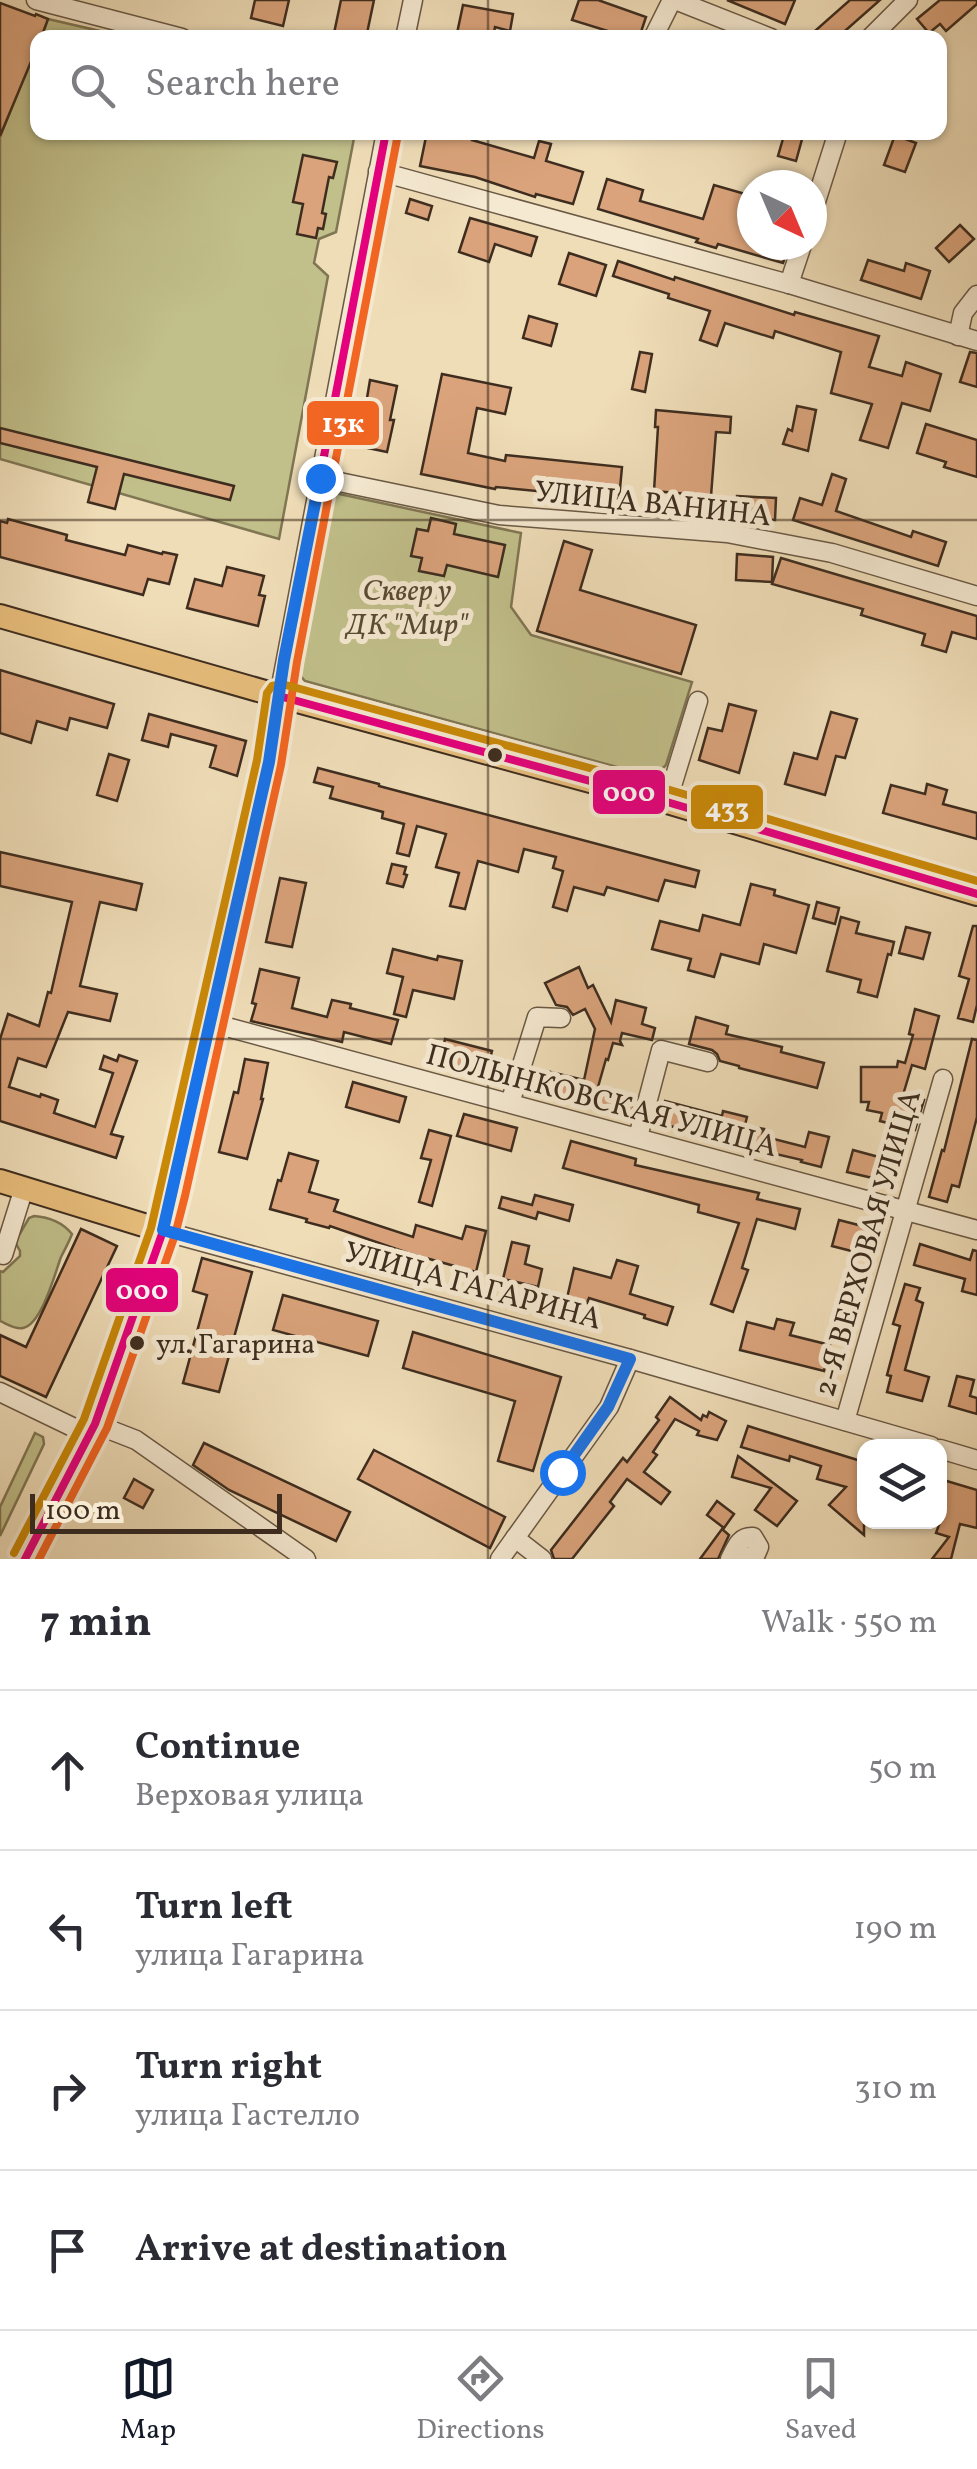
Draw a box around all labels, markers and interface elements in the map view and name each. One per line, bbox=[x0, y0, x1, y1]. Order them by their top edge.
search box bbox=[30, 30, 947, 140]
icon: search bbox=[65, 58, 120, 113]
text: Search here bbox=[145, 59, 340, 112]
north arrow bbox=[737, 170, 827, 260]
line badge: 13к bbox=[305, 399, 381, 447]
text: 13к bbox=[322, 405, 364, 444]
route end bbox=[298, 456, 344, 502]
street label: УЛИЦА ВАНИНА bbox=[532, 472, 773, 538]
park label: Сквер у ДК "Мир" bbox=[344, 571, 469, 647]
unlabelled marker bbox=[485, 745, 505, 765]
line badge: 000 bbox=[591, 768, 667, 816]
text: 000 bbox=[603, 774, 655, 813]
line badge: 433 bbox=[689, 783, 765, 831]
text: 433 bbox=[705, 790, 749, 829]
street label: ПОЛЫНКОВСКАЯ УЛИЦА bbox=[421, 1035, 782, 1169]
street label: 2-Я ВЕРХОВАЯ УЛИЦА bbox=[805, 1085, 933, 1402]
street label: УЛИЦА ГАГАРИНА bbox=[339, 1232, 606, 1342]
line badge: 000 bbox=[104, 1266, 180, 1314]
text: 000 bbox=[116, 1272, 168, 1311]
place label: ул. Гагарина bbox=[156, 1326, 315, 1365]
marker: ул. Гагарина bbox=[127, 1333, 147, 1353]
map controls bbox=[857, 1439, 947, 1529]
button: layers bbox=[857, 1439, 947, 1529]
route start bbox=[540, 1450, 586, 1496]
scale bar bbox=[30, 1489, 282, 1534]
text: 100 m bbox=[45, 1492, 120, 1531]
text: 7 min bbox=[40, 1595, 152, 1654]
text: Walk · 550 m bbox=[761, 1602, 937, 1646]
text: Continue bbox=[135, 1722, 300, 1775]
icon: ahead bbox=[40, 1743, 95, 1798]
text: 50 m bbox=[868, 1748, 937, 1792]
text: Верховая улица bbox=[135, 1775, 364, 1819]
text: Turn left bbox=[135, 1882, 292, 1935]
icon: left bbox=[40, 1903, 95, 1958]
text: 190 m bbox=[853, 1908, 937, 1952]
text: улица Гагарина bbox=[135, 1935, 365, 1979]
text: Turn right bbox=[135, 2042, 322, 2095]
icon: right bbox=[40, 2063, 95, 2118]
text: 310 m bbox=[854, 2068, 937, 2112]
text: улица Гастелло bbox=[135, 2095, 360, 2139]
icon: arrive bbox=[40, 2223, 95, 2278]
text: Arrive at destination bbox=[135, 2224, 508, 2277]
tab: Map bbox=[120, 2351, 176, 2450]
tab: Directions bbox=[416, 2351, 545, 2450]
tab: Saved bbox=[785, 2351, 857, 2450]

